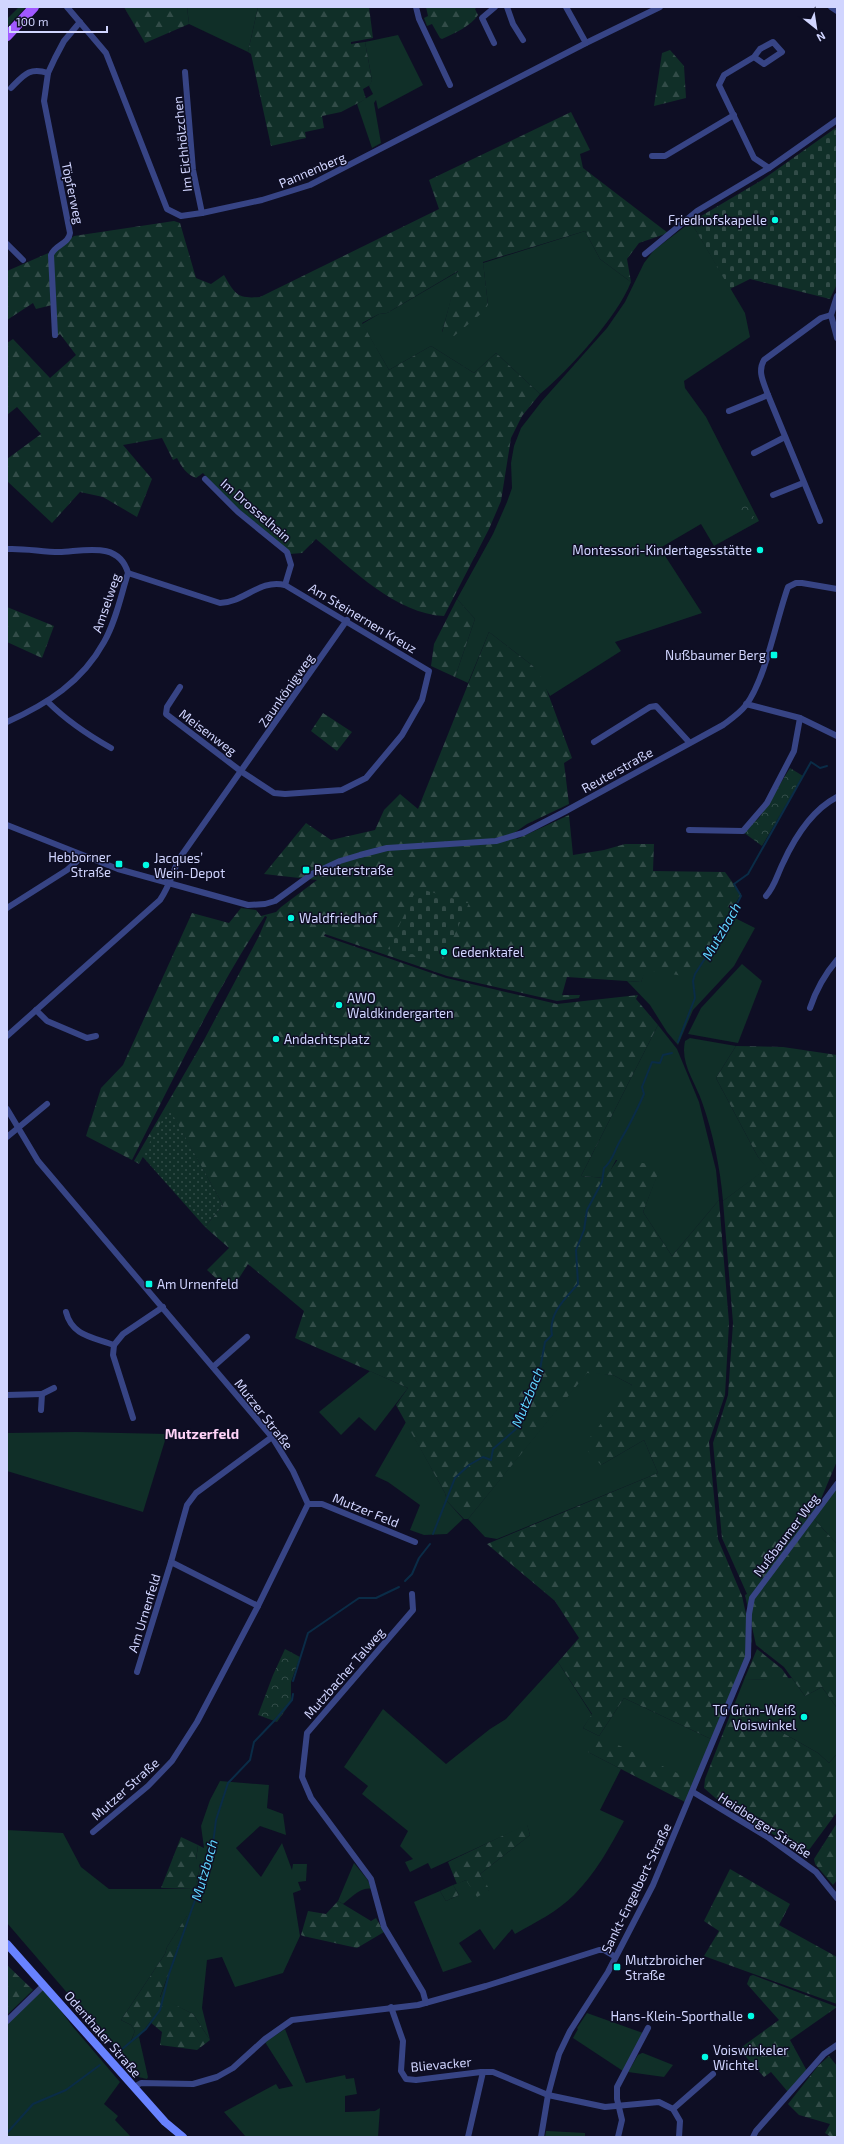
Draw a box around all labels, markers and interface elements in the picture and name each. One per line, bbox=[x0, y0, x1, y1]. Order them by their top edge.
scale bar bbox=[10, 8, 107, 34]
north arrow bbox=[796, 8, 836, 48]
text: 100 m bbox=[16, 14, 48, 28]
text: N bbox=[815, 29, 828, 45]
street label: Im Eichhölzchen bbox=[169, 95, 195, 193]
street label: Pannenberg bbox=[276, 149, 348, 191]
street label: Töpferweg bbox=[59, 161, 87, 225]
place label: Friedhofskapelle bbox=[668, 212, 767, 228]
marker: Friedhofskapelle bbox=[770, 215, 780, 225]
street label: Im Drosselhain bbox=[217, 475, 295, 545]
place label: Montessori-Kindertagesstätte bbox=[572, 542, 752, 558]
marker: Montessori-Kindertagesstätte bbox=[755, 545, 765, 555]
street label: Amselweg bbox=[88, 571, 124, 635]
street label: Am Steinernen Kreuz bbox=[306, 579, 420, 657]
place label: Nußbaumer Berg bbox=[665, 647, 766, 663]
street label: Zaunkönigweg bbox=[255, 650, 317, 730]
marker: Nußbaumer Berg bbox=[769, 650, 779, 660]
street label: Meisenweg bbox=[176, 705, 240, 759]
street label: Reuterstraße bbox=[578, 744, 656, 796]
place label: Hebborner Straße bbox=[48, 849, 111, 880]
place label: Jacques’ Wein-Depot bbox=[154, 850, 225, 881]
marker: Hebborner Straße bbox=[114, 859, 124, 869]
marker: Jacques’ Wein-Depot bbox=[141, 860, 151, 870]
place label: Reuterstraße bbox=[314, 862, 393, 878]
marker: Reuterstraße bbox=[301, 865, 311, 875]
water label: Mutzbach bbox=[698, 899, 744, 963]
place label: Waldfriedhof bbox=[299, 910, 378, 926]
marker: Waldfriedhof bbox=[286, 913, 296, 923]
place label: Gedenktafel bbox=[452, 944, 524, 960]
marker: Gedenktafel bbox=[439, 947, 449, 957]
place label: AWO Waldkindergarten bbox=[347, 990, 454, 1021]
marker: AWO Waldkindergarten bbox=[334, 1000, 344, 1010]
place label: Andachtsplatz bbox=[284, 1031, 370, 1047]
marker: Andachtsplatz bbox=[271, 1034, 281, 1044]
place label: Am Urnenfeld bbox=[157, 1276, 238, 1292]
marker: Am Urnenfeld bbox=[144, 1279, 154, 1289]
water label: Mutzbach bbox=[507, 1364, 547, 1430]
street label: Mutzer Straße bbox=[231, 1375, 297, 1453]
district label: Mutzerfeld bbox=[165, 1425, 239, 1442]
street label: Mutzer Feld bbox=[330, 1489, 402, 1531]
street label: Nußbaumer Weg bbox=[750, 1490, 822, 1580]
street label: Am Urnenfeld bbox=[124, 1572, 164, 1654]
street label: Mutzbacher Talweg bbox=[300, 1624, 388, 1722]
place label: TG Grün-Weiß Voiswinkel bbox=[712, 1702, 796, 1733]
marker: TG Grün-Weiß Voiswinkel bbox=[799, 1712, 809, 1722]
street label: Mutzer Straße bbox=[88, 1754, 162, 1824]
street label: Heidberger Straße bbox=[715, 1789, 815, 1861]
street label: Sankt-Engelbert-Straße bbox=[598, 1820, 674, 1956]
water label: Mutzbach bbox=[187, 1837, 221, 1903]
place label: Mutzbroicher Straße bbox=[625, 1952, 705, 1983]
marker: Mutzbroicher Straße bbox=[612, 1962, 622, 1972]
street label: Odenthaler Straße bbox=[61, 1988, 145, 2080]
place label: Hans-Klein-Sporthalle bbox=[610, 2008, 743, 2024]
marker: Hans-Klein-Sporthalle bbox=[746, 2011, 756, 2021]
place label: Voiswinkeler Wichtel bbox=[713, 2042, 789, 2073]
marker: Voiswinkeler Wichtel bbox=[700, 2052, 710, 2062]
street label: Blievacker bbox=[410, 2053, 472, 2075]

